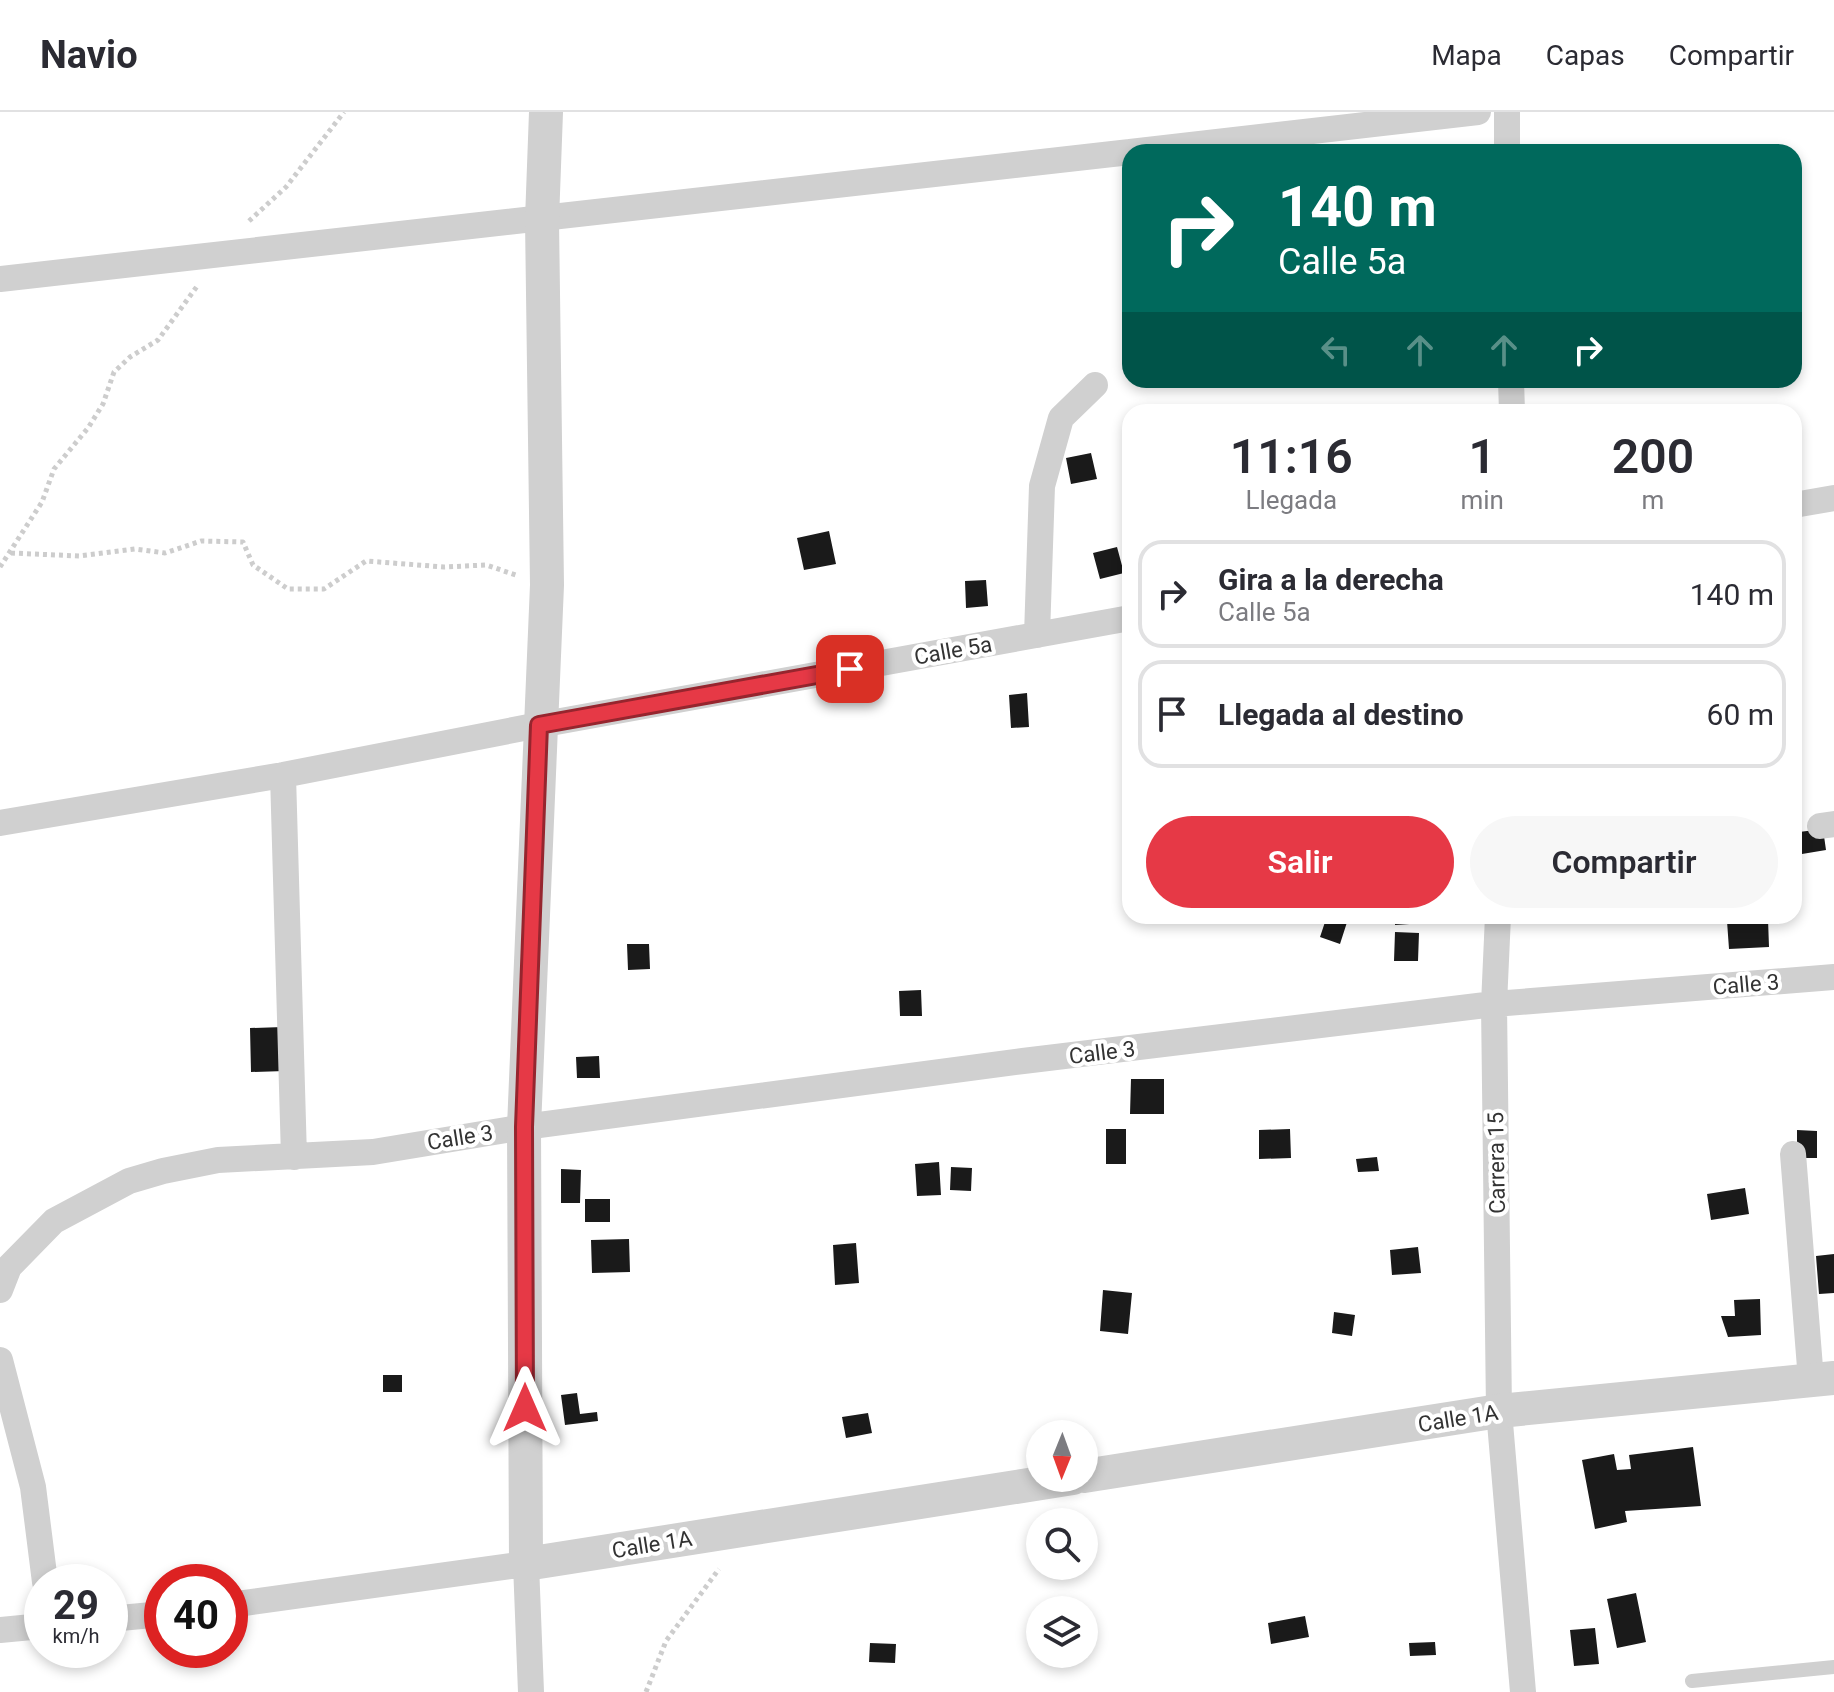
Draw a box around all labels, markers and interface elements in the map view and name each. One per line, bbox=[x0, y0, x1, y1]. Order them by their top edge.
text: Navio bbox=[40, 33, 138, 77]
text: Mapa bbox=[1431, 39, 1502, 72]
text: Capas bbox=[1546, 39, 1625, 72]
text: Compartir bbox=[1669, 39, 1794, 72]
text: 140 m bbox=[1278, 174, 1437, 240]
icon: right bbox=[1146, 176, 1250, 280]
text: Calle 5a bbox=[1278, 241, 1406, 283]
icon: left bbox=[1314, 328, 1358, 372]
icon: ahead bbox=[1398, 328, 1442, 372]
icon: ahead bbox=[1482, 328, 1526, 372]
icon: right bbox=[1566, 328, 1610, 372]
text: 11:16 bbox=[1230, 428, 1353, 485]
text: 1 bbox=[1469, 428, 1496, 485]
text: 200 bbox=[1612, 428, 1694, 485]
text: Llegada bbox=[1245, 485, 1337, 515]
text: min bbox=[1460, 485, 1504, 515]
text: m bbox=[1642, 485, 1664, 515]
text: Gira a la derecha bbox=[1218, 562, 1444, 597]
icon: right bbox=[1150, 572, 1194, 616]
text: 140 m bbox=[1690, 577, 1774, 612]
text: Calle 5a bbox=[1218, 597, 1311, 627]
street label: Calle 5a bbox=[912, 631, 994, 670]
pin bbox=[816, 635, 884, 703]
icon: arrive bbox=[828, 647, 872, 691]
icon: arrive bbox=[1150, 692, 1194, 736]
text: Llegada al destino bbox=[1218, 697, 1464, 732]
text: 60 m bbox=[1707, 697, 1774, 732]
button: Salir bbox=[1146, 816, 1454, 908]
button: Compartir bbox=[1470, 816, 1778, 908]
street label: Calle 3 bbox=[1712, 969, 1780, 1000]
street label: Calle 3 bbox=[1068, 1036, 1137, 1069]
street label: Carrera 15 bbox=[1483, 1112, 1510, 1214]
street label: Calle 3 bbox=[425, 1120, 495, 1155]
position arrow bbox=[483, 1366, 567, 1450]
street label: Calle 1A bbox=[1416, 1400, 1501, 1437]
north arrow bbox=[1026, 1420, 1098, 1492]
map controls bbox=[1026, 1420, 1098, 1668]
button: search bbox=[1026, 1508, 1098, 1580]
street label: Calle 1A bbox=[610, 1526, 695, 1563]
speed limit sign: 40 bbox=[144, 1564, 248, 1668]
text: 29 bbox=[53, 1582, 99, 1629]
button: layers bbox=[1026, 1596, 1098, 1668]
text: km/h bbox=[53, 1624, 99, 1648]

